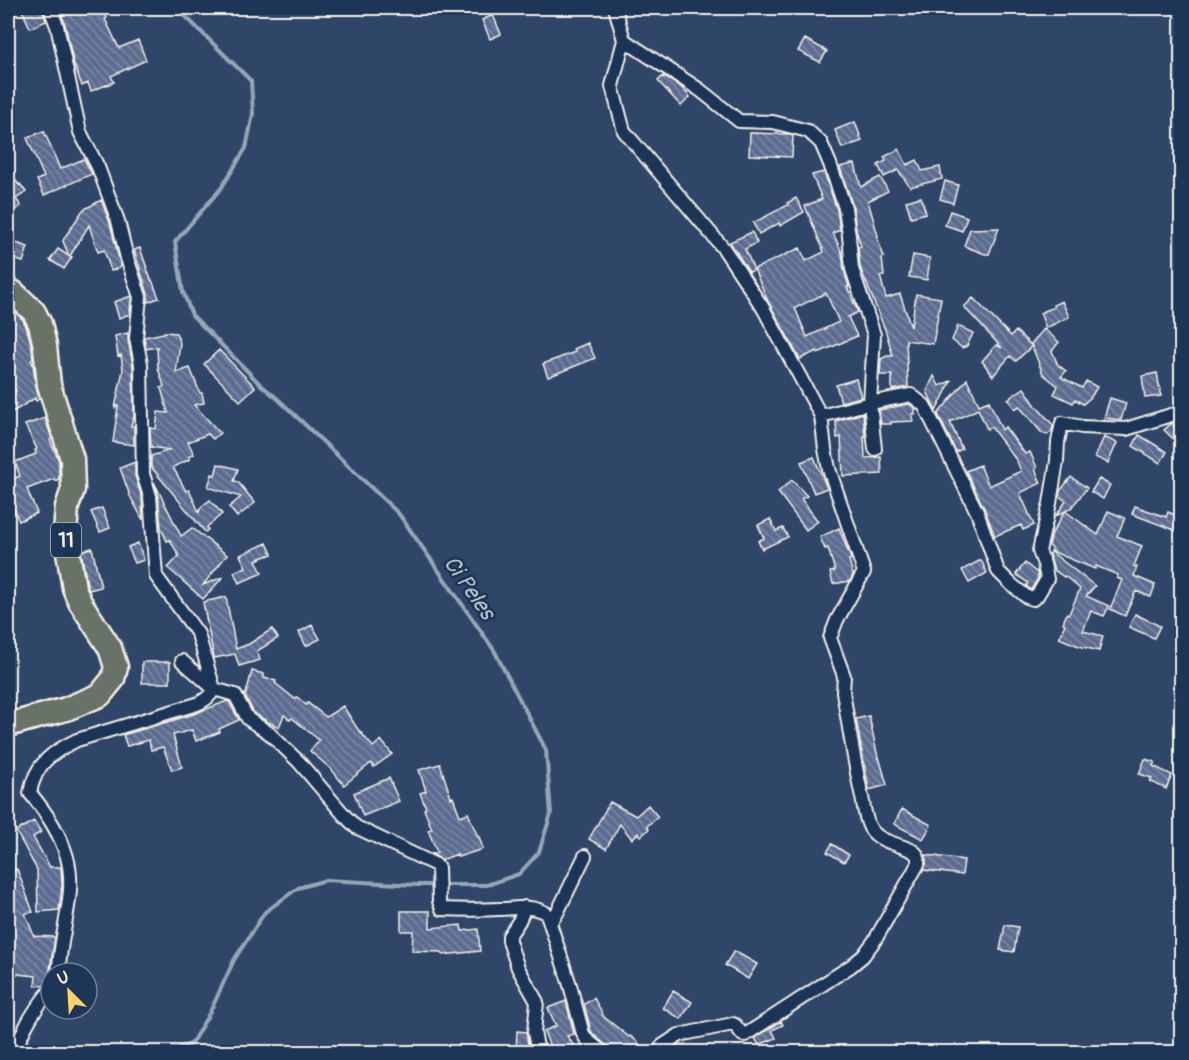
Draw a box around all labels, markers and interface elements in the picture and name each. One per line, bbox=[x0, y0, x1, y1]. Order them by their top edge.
road number: 11 bbox=[51, 523, 81, 557]
water label: Ci Peles bbox=[437, 550, 502, 627]
north arrow bbox=[39, 961, 99, 1021]
text: U bbox=[54, 967, 73, 990]

